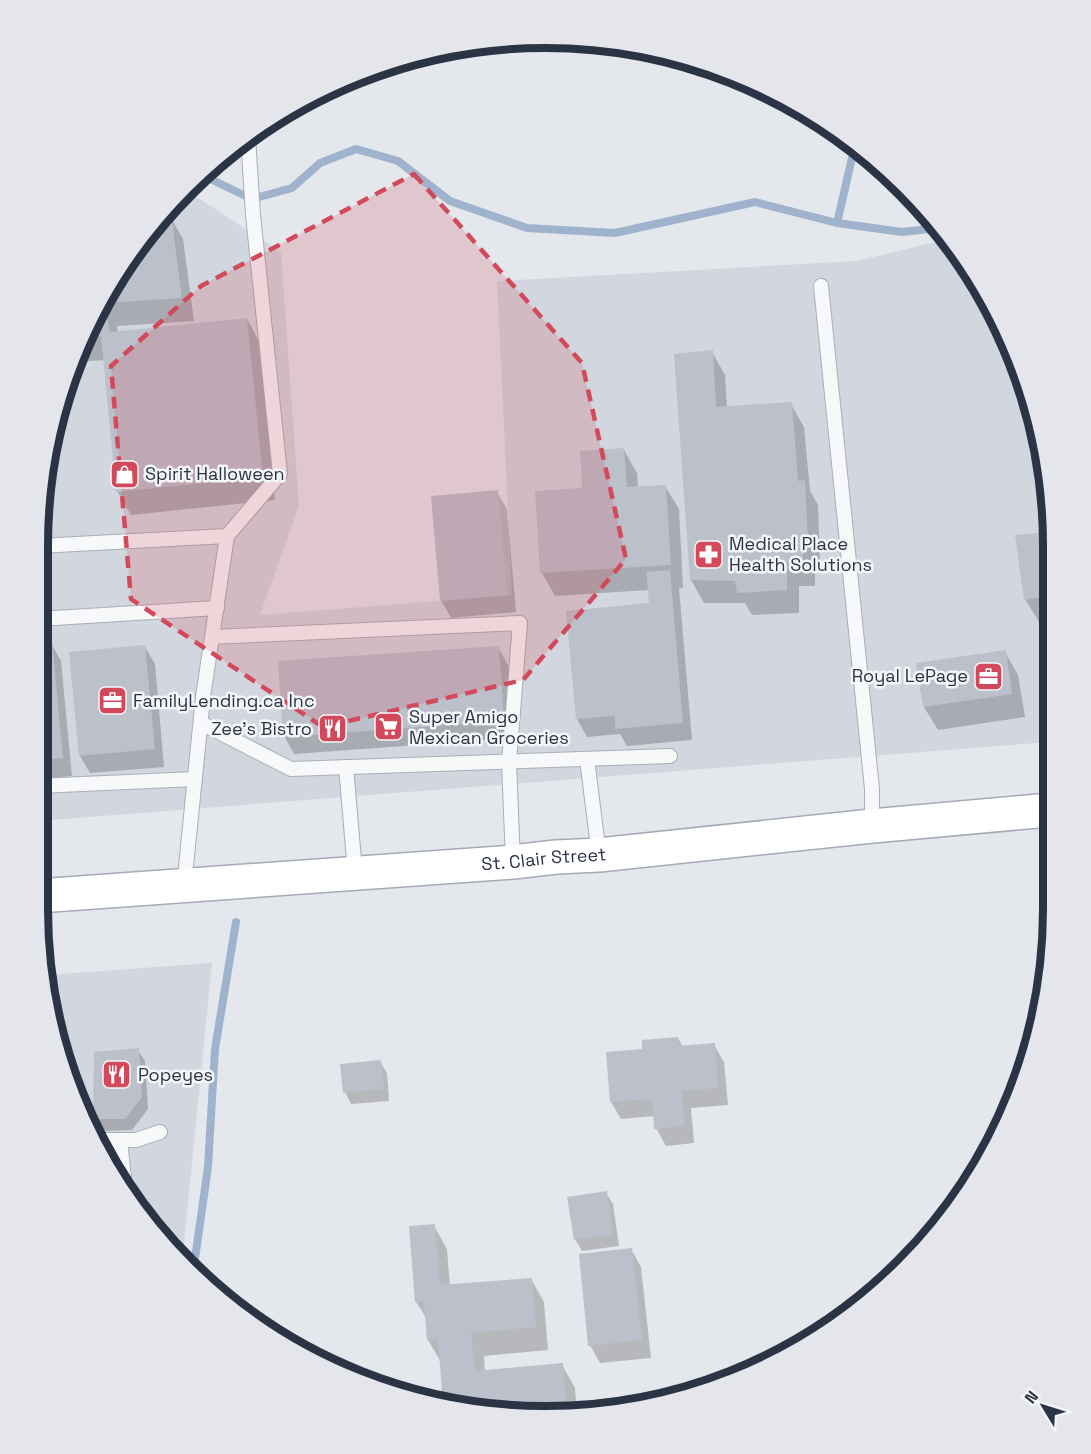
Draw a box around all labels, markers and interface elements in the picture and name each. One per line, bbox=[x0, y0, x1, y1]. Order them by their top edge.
shop icon: Spirit Halloween bbox=[108, 458, 140, 490]
place label: Spirit Halloween bbox=[145, 462, 285, 485]
place label: Medical Place Health Solutions bbox=[729, 532, 872, 576]
pharmacy icon: Medical Place Health Solutions bbox=[692, 538, 724, 570]
office icon: Royal LePage bbox=[973, 660, 1005, 692]
place label: Royal LePage bbox=[852, 664, 968, 687]
office icon: FamilyLending.ca Inc bbox=[96, 685, 128, 717]
place label: FamilyLending.ca Inc bbox=[133, 689, 315, 712]
place label: Super Amigo Mexican Groceries bbox=[409, 705, 569, 749]
supermarket icon: Super Amigo Mexican Groceries bbox=[372, 711, 404, 743]
restaurant icon: Zee's Bistro bbox=[317, 713, 349, 745]
place label: Zee's Bistro bbox=[211, 717, 312, 740]
street label: St. Clair Street bbox=[480, 842, 607, 875]
restaurant icon: Popeyes bbox=[101, 1059, 133, 1091]
place label: Popeyes bbox=[138, 1063, 213, 1086]
north arrow bbox=[1013, 1376, 1073, 1436]
text: N bbox=[1020, 1386, 1043, 1408]

